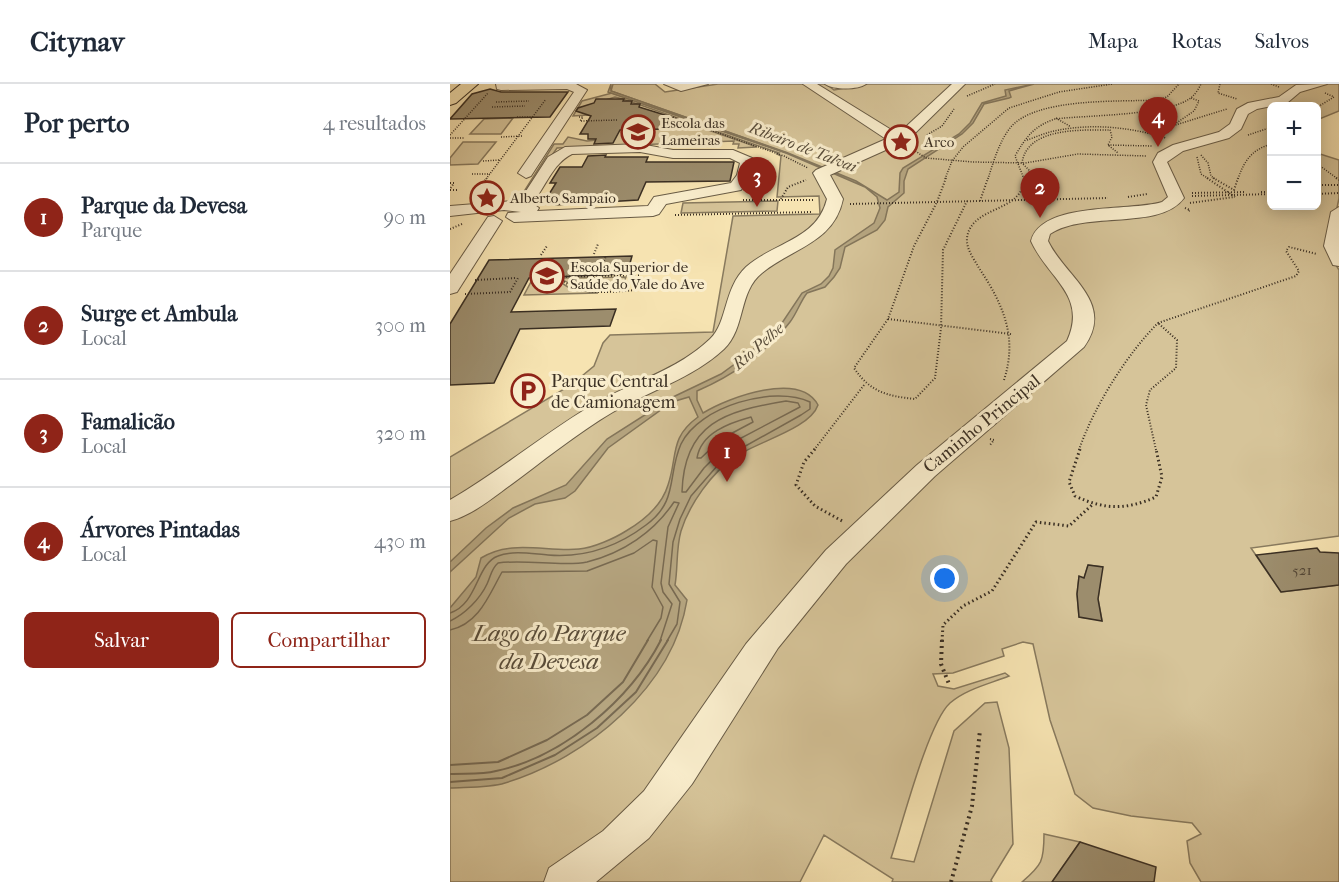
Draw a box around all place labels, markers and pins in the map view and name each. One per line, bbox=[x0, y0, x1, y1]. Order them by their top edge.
pin: 4 bbox=[1138, 98, 1178, 147]
school or university icon: Escola das Lameiras bbox=[620, 114, 656, 150]
place label: Escola das Lameiras bbox=[661, 114, 725, 149]
place icon: Arco bbox=[883, 124, 919, 160]
place label: Arco bbox=[923, 133, 955, 151]
pin: 3 bbox=[738, 158, 776, 207]
pin: 2 bbox=[1020, 168, 1060, 218]
place icon: Alberto Sampaio bbox=[469, 180, 505, 216]
place label: Alberto Sampaio bbox=[509, 189, 616, 207]
school or university icon: Escola Superior de Saúde do Vale do Ave bbox=[529, 258, 565, 294]
place label: Escola Superior de Saúde do Vale do Ave bbox=[570, 258, 705, 293]
place label: Parque Central de Camionagem bbox=[551, 371, 675, 413]
parking icon: Parque Central de Camionagem bbox=[510, 373, 546, 409]
pin: 1 bbox=[708, 432, 746, 482]

